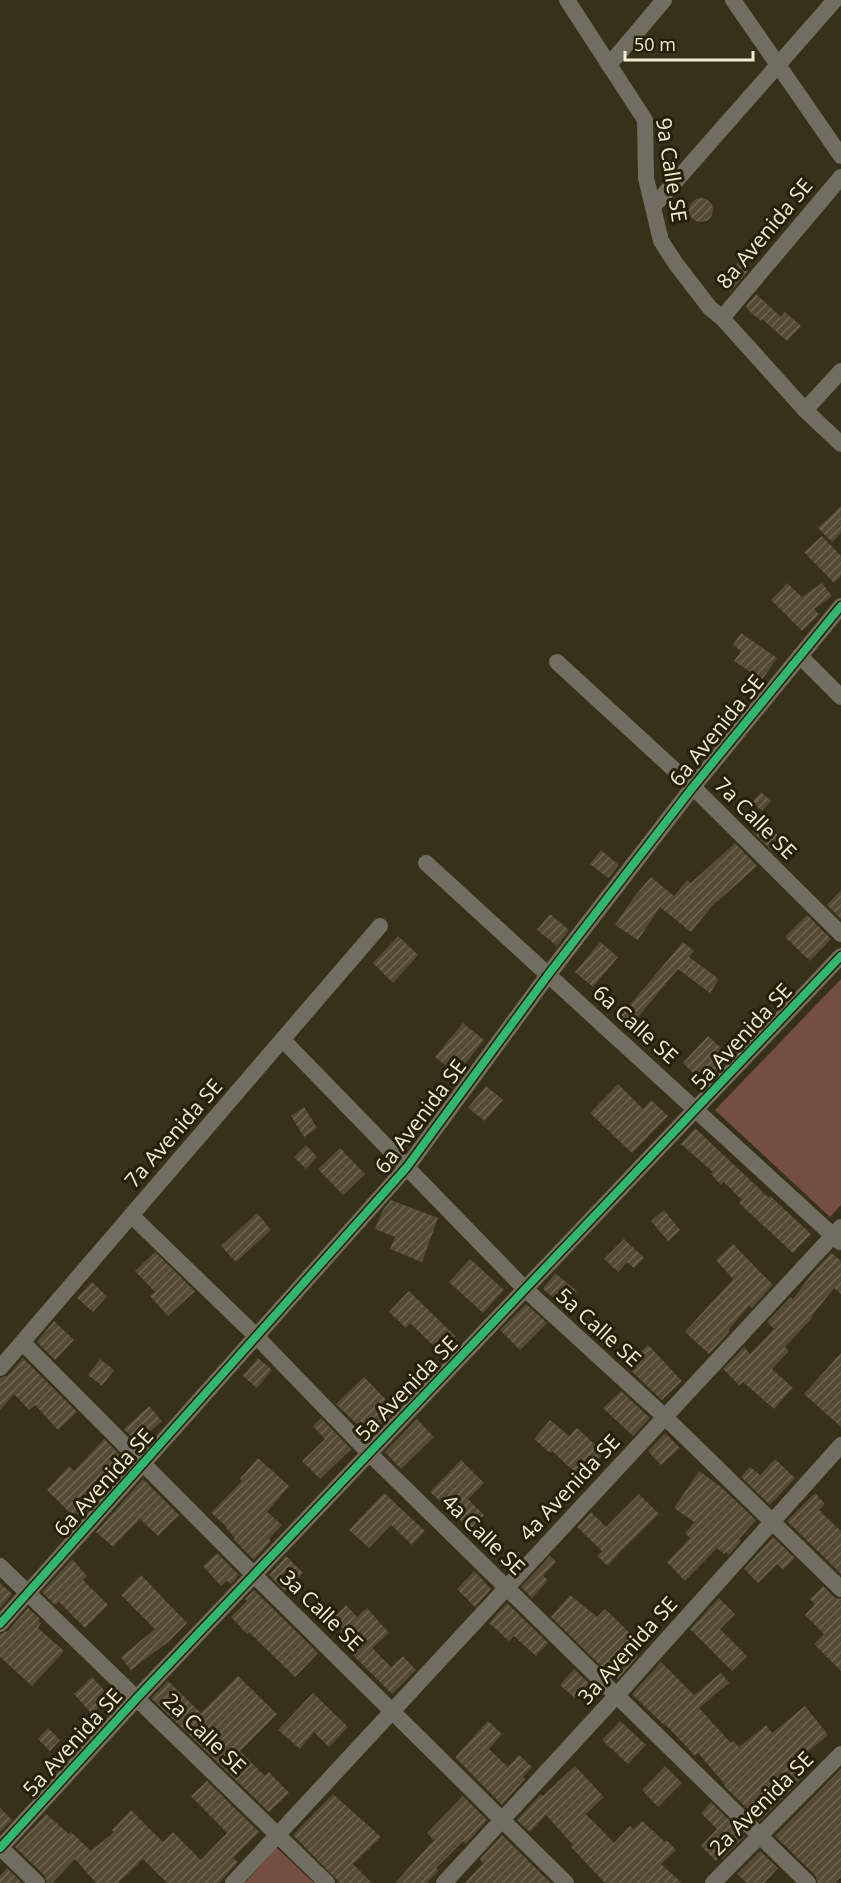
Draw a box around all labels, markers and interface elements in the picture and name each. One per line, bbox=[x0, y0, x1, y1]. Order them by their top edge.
scale bar bbox=[625, 24, 752, 62]
text: 50 m bbox=[634, 32, 676, 56]
street label: 9a Calle SE bbox=[650, 116, 694, 224]
street label: 8a Avenida SE bbox=[710, 172, 818, 294]
street label: 6a Avenida SE bbox=[662, 668, 770, 792]
street label: 7a Calle SE bbox=[709, 771, 803, 865]
street label: 5a Avenida SE bbox=[684, 977, 798, 1095]
street label: 6a Calle SE bbox=[588, 978, 684, 1070]
street label: 6a Avenida SE bbox=[368, 1053, 472, 1179]
street label: 7a Avenida SE bbox=[118, 1072, 228, 1194]
street label: 5a Calle SE bbox=[551, 1281, 647, 1373]
street label: 5a Avenida SE bbox=[349, 1329, 463, 1447]
street label: 6a Avenida SE bbox=[47, 1422, 159, 1542]
street label: 4a Avenida SE bbox=[512, 1428, 626, 1546]
street label: 4a Calle SE bbox=[436, 1487, 532, 1581]
street label: 3a Calle SE bbox=[274, 1563, 370, 1657]
street label: 3a Avenida SE bbox=[571, 1590, 683, 1710]
street label: 5a Avenida SE bbox=[16, 1682, 128, 1802]
street label: 2a Calle SE bbox=[157, 1686, 253, 1780]
street label: 2a Avenida SE bbox=[703, 1745, 819, 1861]

